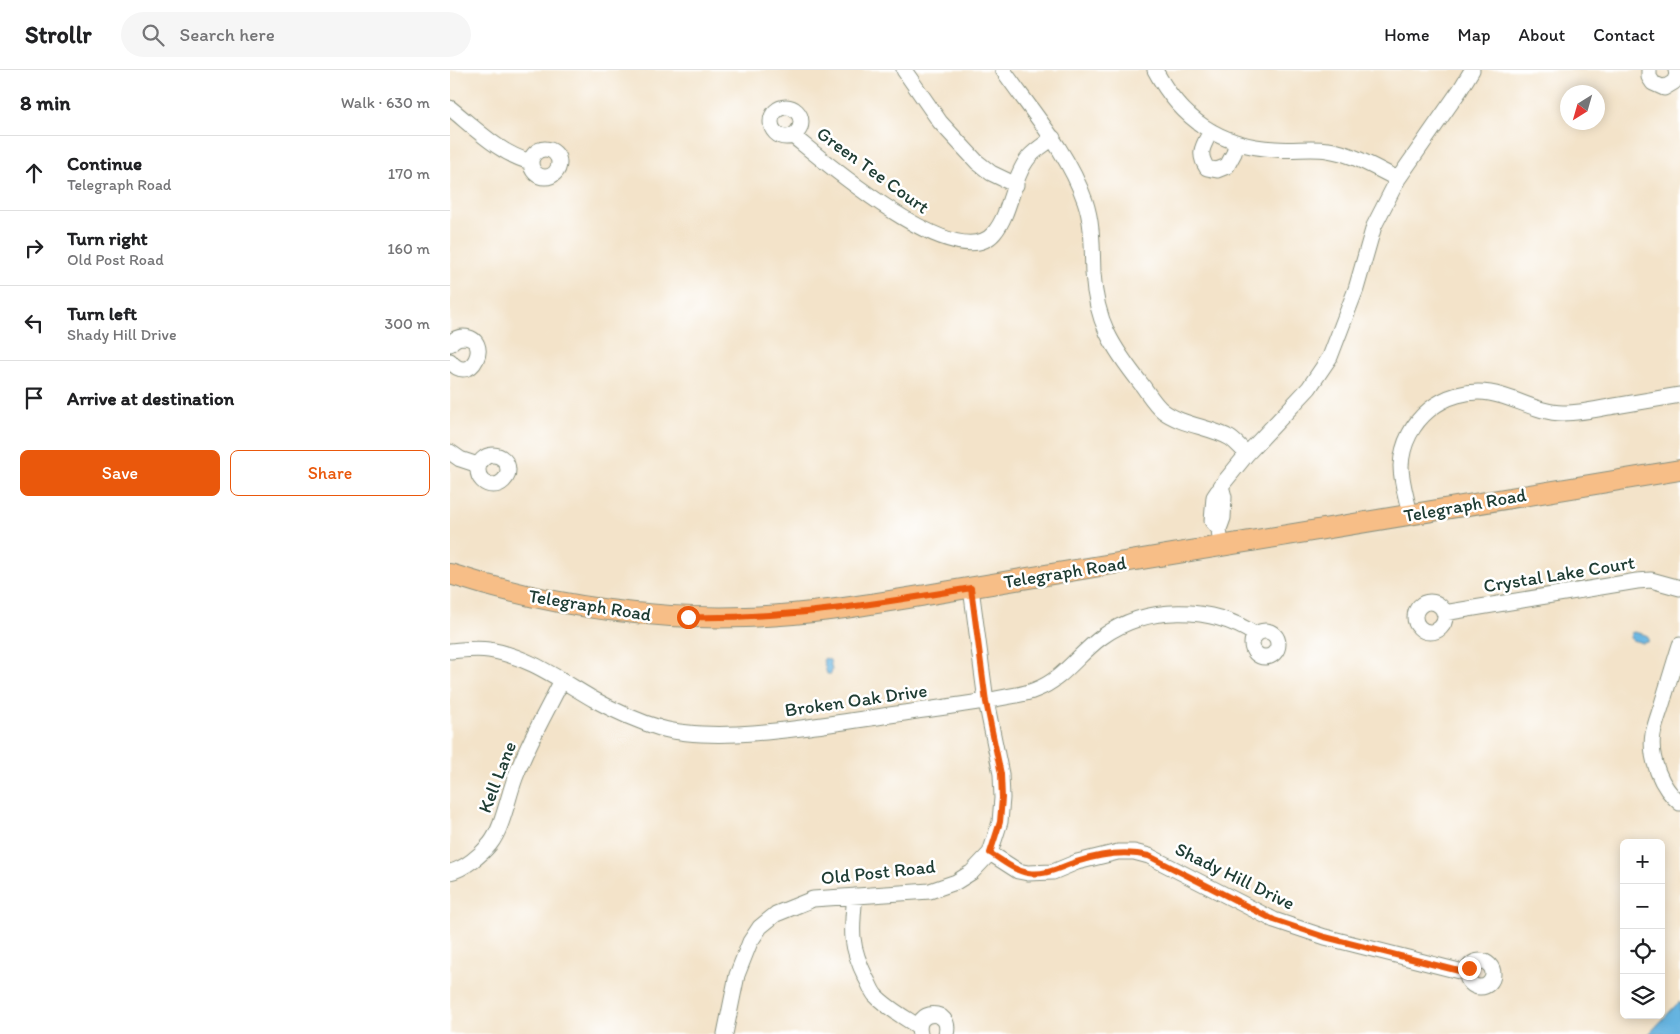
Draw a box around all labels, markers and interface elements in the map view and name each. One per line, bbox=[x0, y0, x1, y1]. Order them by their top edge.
search box bbox=[121, 12, 471, 57]
text: Strollr bbox=[25, 20, 91, 49]
icon: search bbox=[139, 21, 167, 49]
text: Search here bbox=[179, 23, 275, 46]
text: Home bbox=[1384, 24, 1430, 46]
text: Map bbox=[1458, 24, 1491, 46]
text: About bbox=[1519, 24, 1565, 46]
text: Contact bbox=[1593, 24, 1655, 46]
north arrow bbox=[1560, 85, 1605, 130]
text: 8 min bbox=[20, 90, 70, 115]
text: Walk · 630 m bbox=[341, 93, 430, 112]
street label: Green Tee Court bbox=[812, 121, 934, 219]
text: Continue bbox=[67, 152, 142, 175]
icon: ahead bbox=[20, 159, 48, 187]
text: 170 m bbox=[388, 164, 430, 183]
text: Telegraph Road bbox=[67, 175, 172, 194]
text: Turn right bbox=[67, 227, 148, 250]
icon: right bbox=[20, 234, 48, 262]
text: 160 m bbox=[387, 239, 430, 258]
text: Old Post Road bbox=[67, 250, 164, 269]
text: Turn left bbox=[67, 302, 137, 325]
icon: left bbox=[20, 309, 48, 337]
text: 300 m bbox=[385, 314, 430, 333]
text: Shady Hill Drive bbox=[67, 325, 177, 344]
icon: arrive bbox=[20, 384, 48, 412]
text: Arrive at destination bbox=[67, 387, 234, 410]
button: Save bbox=[20, 450, 220, 496]
button: Share bbox=[230, 450, 430, 496]
street label: Telegraph Road bbox=[1402, 483, 1529, 527]
street label: Telegraph Road bbox=[1002, 551, 1129, 593]
street label: Crystal Lake Court bbox=[1482, 551, 1636, 597]
street label: Telegraph Road bbox=[527, 584, 654, 626]
route start bbox=[677, 606, 700, 629]
street label: Broken Oak Drive bbox=[783, 679, 929, 721]
street label: Kell Lane bbox=[473, 738, 521, 816]
street label: Shady Hill Drive bbox=[1172, 837, 1298, 915]
map controls bbox=[1620, 839, 1665, 1019]
button: + bbox=[1620, 839, 1665, 884]
street label: Old Post Road bbox=[820, 855, 936, 889]
button: − bbox=[1620, 884, 1665, 929]
button: locate bbox=[1620, 929, 1665, 974]
route end bbox=[1458, 957, 1481, 980]
button: layers bbox=[1620, 974, 1665, 1019]

